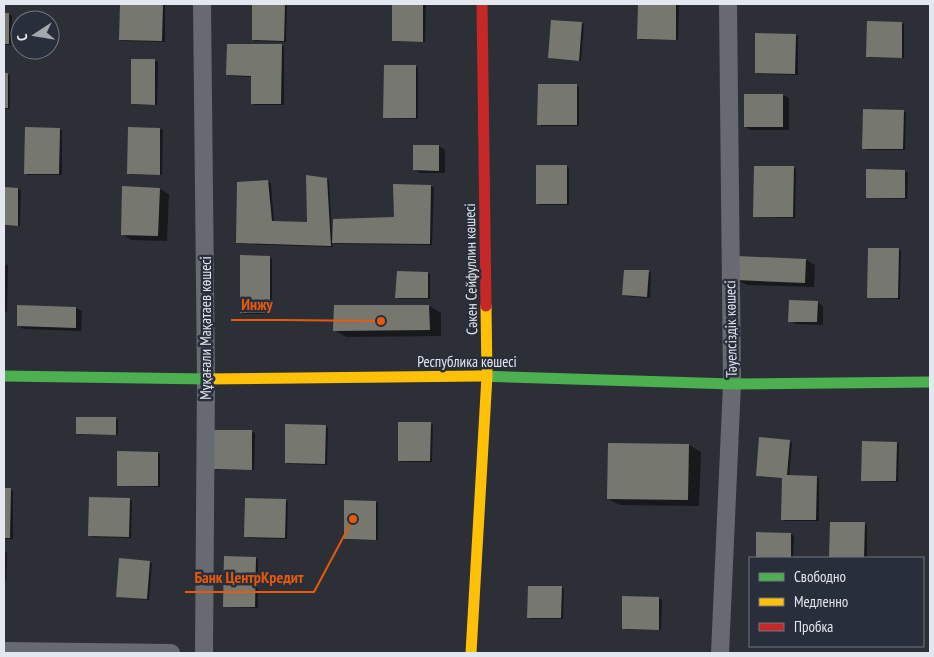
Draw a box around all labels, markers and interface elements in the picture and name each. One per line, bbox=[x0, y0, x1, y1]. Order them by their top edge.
north arrow bbox=[10, 10, 60, 60]
text: С bbox=[13, 32, 32, 43]
street label: Сәкен Сейфуллин көшесі bbox=[460, 203, 481, 335]
street label: Мұқағали Мақатаев көшесі bbox=[196, 256, 215, 400]
street label: Тәуелсіздік көшесі bbox=[720, 280, 741, 378]
callout: Инжу bbox=[231, 289, 283, 320]
text: Инжу bbox=[241, 294, 273, 314]
street label: Республика көшесі bbox=[417, 352, 517, 371]
legend bbox=[749, 557, 924, 647]
callout: Банк ЦентрКредит bbox=[185, 561, 314, 592]
text: Банк ЦентрКредит bbox=[194, 567, 304, 587]
text: Свободно bbox=[794, 567, 846, 586]
text: Медленно bbox=[794, 592, 848, 611]
text: Пробка bbox=[794, 617, 833, 636]

